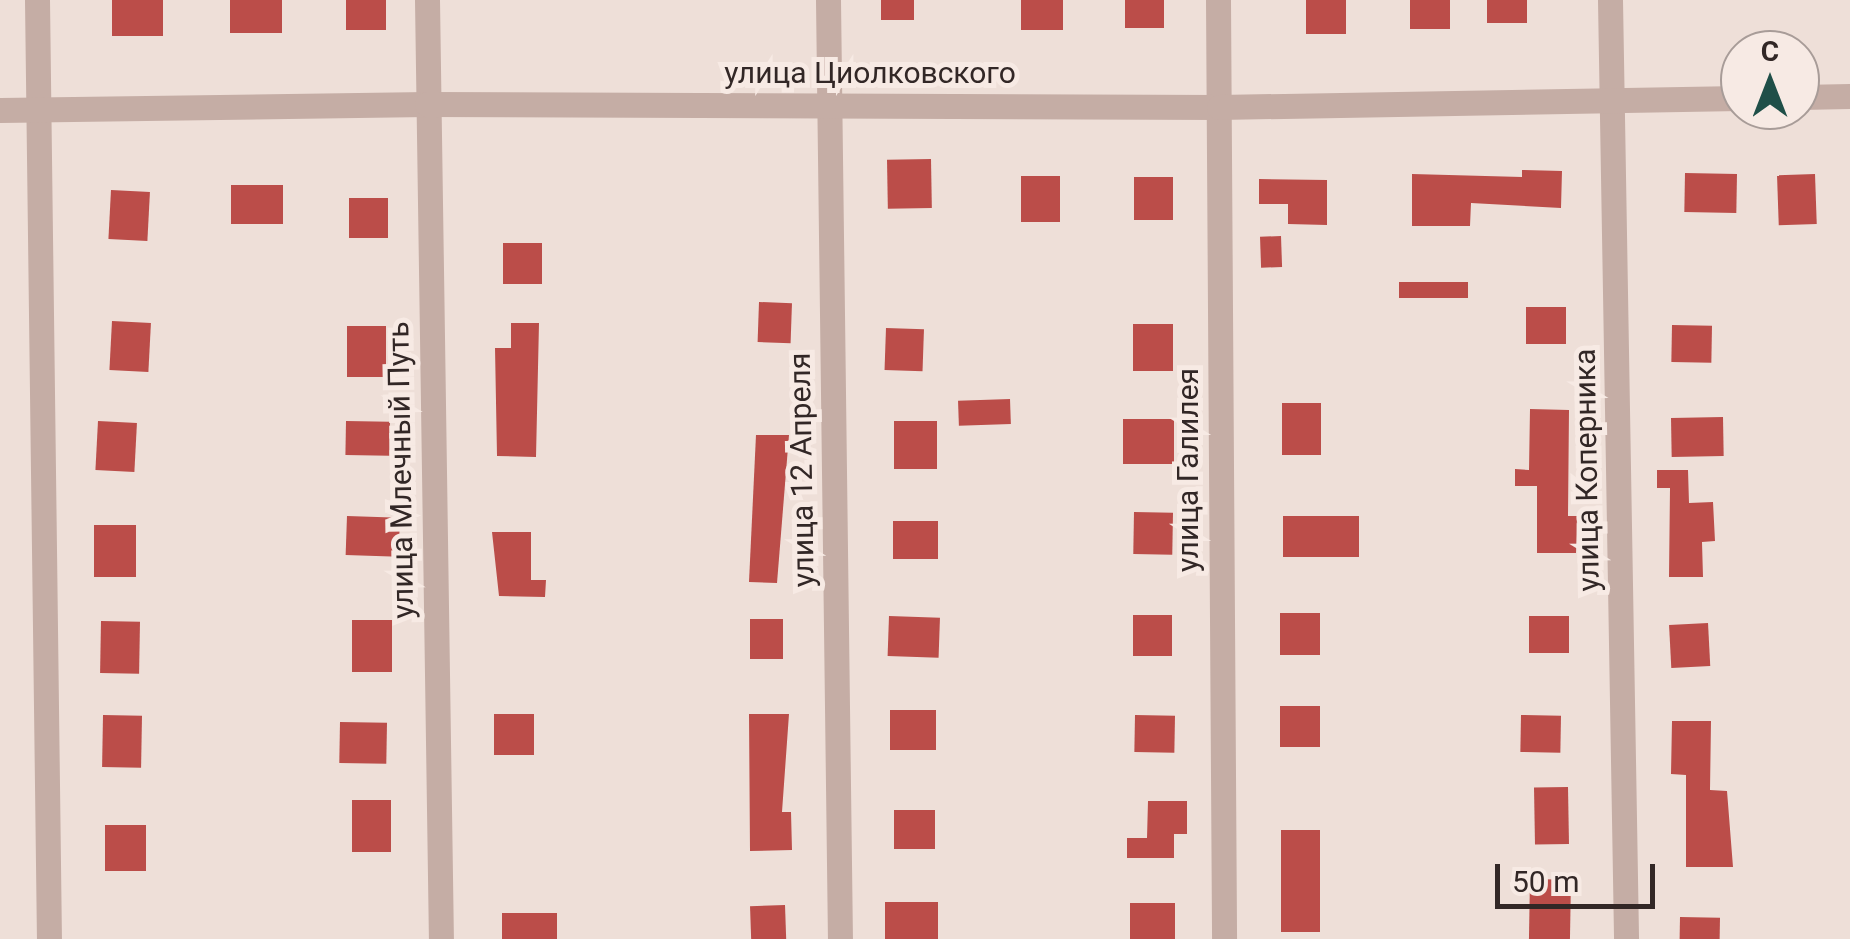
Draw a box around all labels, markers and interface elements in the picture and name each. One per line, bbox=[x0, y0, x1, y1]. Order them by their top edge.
north arrow bbox=[1720, 30, 1820, 130]
text: С bbox=[1761, 35, 1779, 68]
street label: улица Циолковского bbox=[724, 55, 1016, 91]
street label: улица Млечный Путь bbox=[380, 321, 422, 619]
street label: улица Коперника bbox=[1567, 348, 1607, 592]
street label: улица 12 Апреля bbox=[782, 353, 822, 587]
street label: улица Галилея bbox=[1170, 368, 1206, 572]
scale bar bbox=[1500, 844, 1660, 906]
text: 50 m bbox=[1512, 864, 1579, 899]

